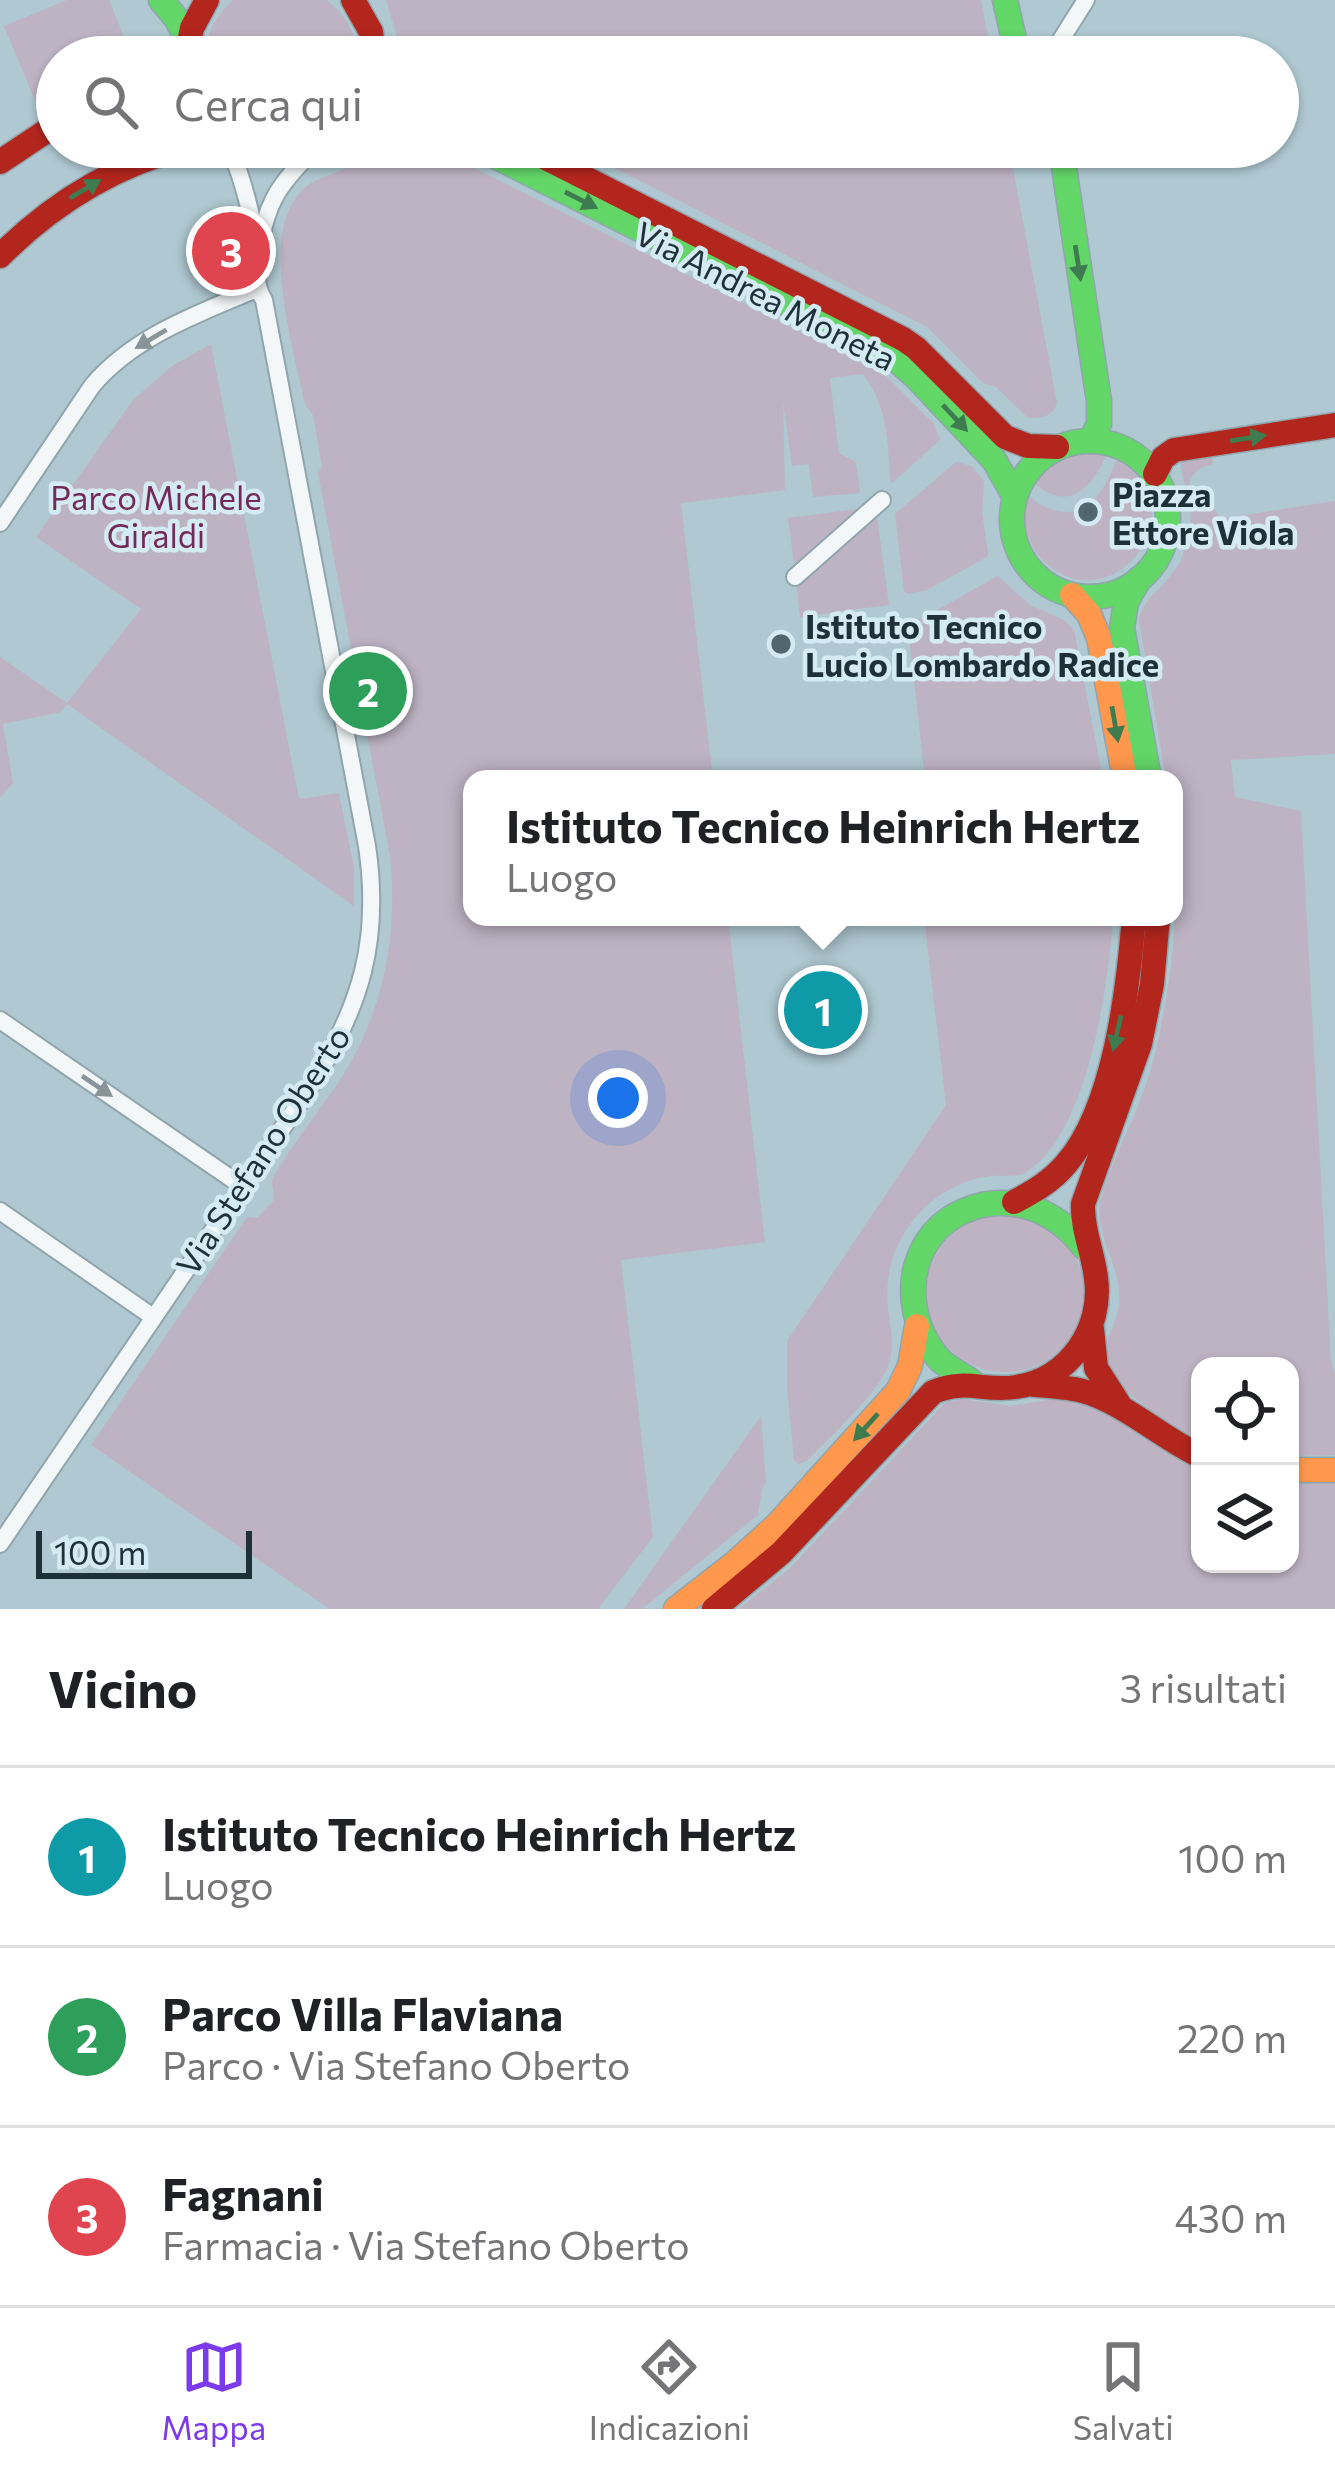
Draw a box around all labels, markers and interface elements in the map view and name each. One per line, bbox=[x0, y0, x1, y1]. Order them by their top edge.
search box bbox=[36, 36, 1299, 168]
icon: search bbox=[78, 69, 144, 135]
text: Cerca qui bbox=[174, 75, 363, 130]
one-way arrow bbox=[69, 179, 102, 200]
one-way arrow bbox=[564, 189, 598, 209]
pin: 3 bbox=[192, 206, 270, 296]
street label: Via Andrea Moneta bbox=[629, 212, 903, 378]
one-way arrow bbox=[1069, 244, 1088, 282]
one-way arrow bbox=[134, 327, 168, 348]
one-way arrow bbox=[941, 404, 969, 433]
one-way arrow bbox=[1229, 428, 1267, 447]
place label: Piazza Ettore Viola bbox=[1112, 473, 1294, 552]
park label: Parco Michele Giraldi bbox=[50, 476, 262, 555]
marker: Piazza Ettore Viola bbox=[1075, 499, 1101, 525]
place label: Istituto Tecnico Lucio Lombardo Radice bbox=[805, 605, 1159, 684]
marker: Istituto Tecnico Lucio Lombardo Radice bbox=[768, 631, 794, 657]
pin: 2 bbox=[329, 646, 407, 736]
one-way arrow bbox=[1106, 706, 1124, 744]
popup bbox=[463, 770, 1183, 926]
text: Istituto Tecnico Heinrich Hertz bbox=[506, 797, 1140, 852]
text: Luogo bbox=[506, 852, 617, 900]
pin: 1 bbox=[784, 965, 862, 1055]
one-way arrow bbox=[1107, 1014, 1126, 1052]
street label: Via Stefano Oberto bbox=[166, 1018, 358, 1282]
your location bbox=[588, 1068, 648, 1128]
one-way arrow bbox=[80, 1074, 113, 1097]
map controls bbox=[1191, 1357, 1299, 1573]
button: locate bbox=[1191, 1357, 1299, 1465]
one-way arrow bbox=[853, 1413, 880, 1442]
button: layers bbox=[1191, 1465, 1299, 1573]
scale bar bbox=[36, 1525, 252, 1578]
text: 100 m bbox=[54, 1531, 146, 1572]
text: Vicino bbox=[48, 1656, 197, 1719]
text: 3 risultati bbox=[1120, 1663, 1287, 1711]
text: Istituto Tecnico Heinrich Hertz bbox=[162, 1805, 796, 1860]
text: 1 bbox=[78, 1833, 96, 1881]
text: 100 m bbox=[1178, 1833, 1287, 1881]
text: Luogo bbox=[162, 1860, 273, 1908]
text: Parco Villa Flaviana bbox=[162, 1985, 563, 2040]
text: 2 bbox=[76, 2013, 98, 2061]
text: 220 m bbox=[1177, 2013, 1287, 2061]
text: Parco · Via Stefano Oberto bbox=[162, 2040, 630, 2088]
text: Fagnani bbox=[162, 2165, 324, 2220]
text: 3 bbox=[76, 2193, 98, 2241]
text: 430 m bbox=[1174, 2193, 1287, 2241]
text: Farmacia · Via Stefano Oberto bbox=[162, 2220, 690, 2268]
tab: Mappa bbox=[161, 2334, 266, 2447]
tab: Indicazioni bbox=[589, 2334, 750, 2447]
tab: Salvati bbox=[1073, 2334, 1174, 2447]

